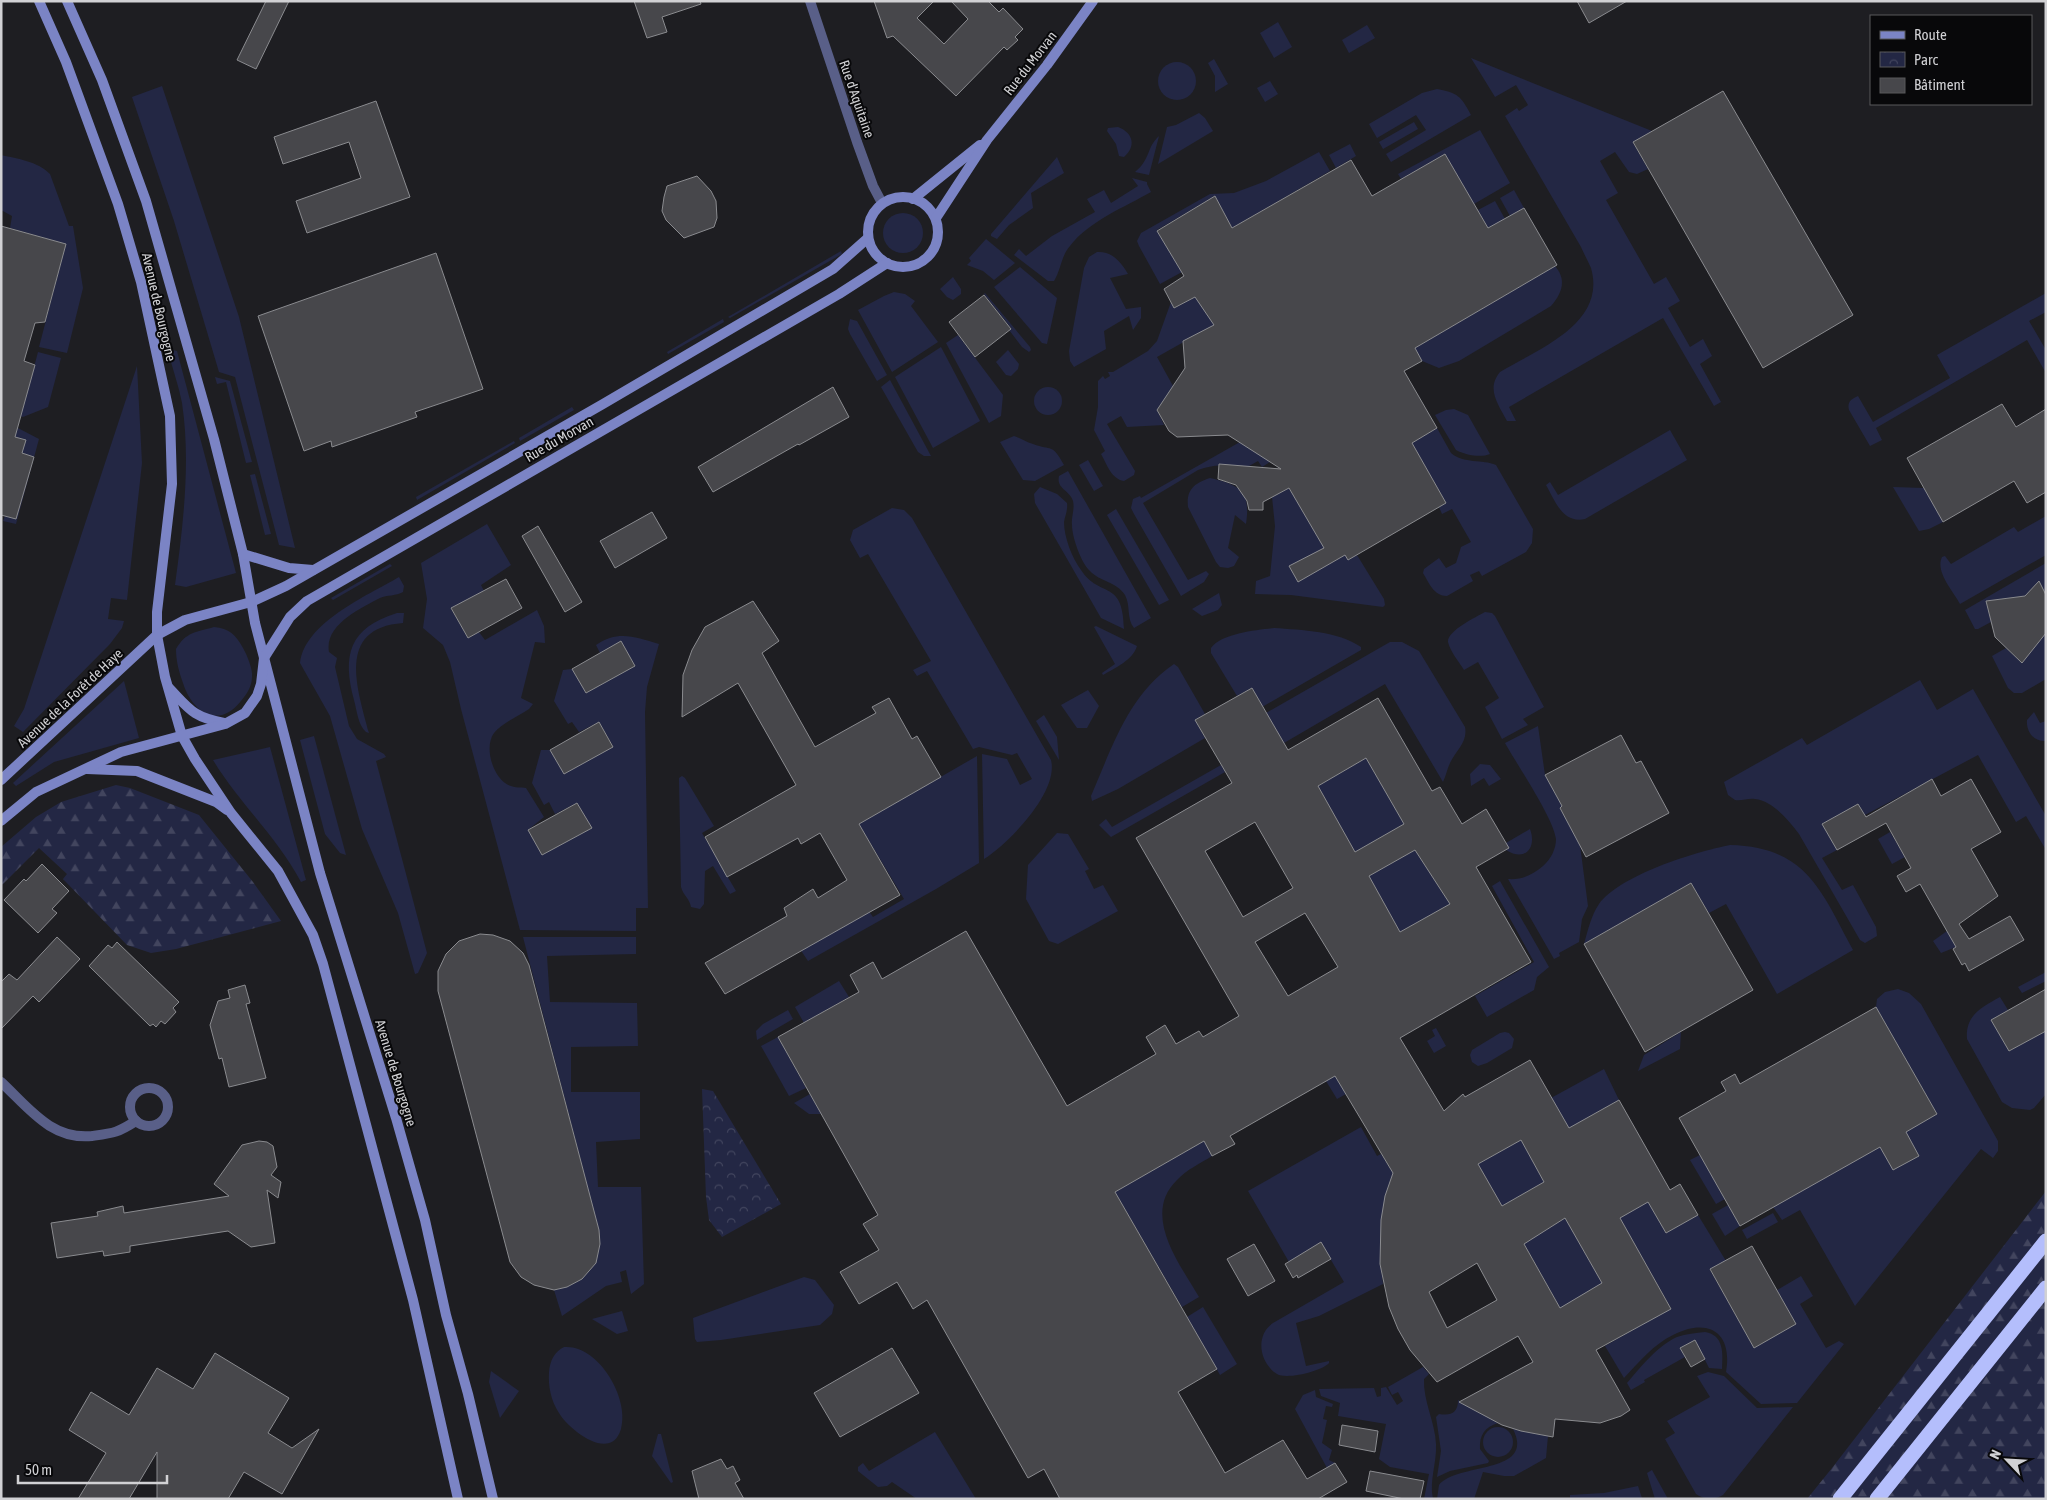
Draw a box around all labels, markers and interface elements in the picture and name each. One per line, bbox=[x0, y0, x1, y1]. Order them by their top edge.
legend bbox=[1870, 15, 2032, 105]
text: Route bbox=[1914, 26, 1947, 43]
street label: Rue du Morvan bbox=[1000, 28, 1060, 98]
text: Parc bbox=[1914, 51, 1938, 68]
street label: Rue d'Aquitaine bbox=[836, 58, 878, 140]
text: Bâtiment bbox=[1914, 76, 1965, 93]
street label: Avenue de Bourgogne bbox=[139, 251, 179, 363]
street label: Rue du Morvan bbox=[522, 413, 596, 465]
street label: Avenue de la Forêt de Haye bbox=[14, 645, 126, 751]
street label: Avenue de Bourgogne bbox=[372, 1018, 420, 1128]
north arrow bbox=[1982, 1435, 2032, 1485]
text: N bbox=[1986, 1447, 2004, 1462]
scale bar bbox=[18, 1452, 166, 1484]
text: 50 m bbox=[25, 1461, 52, 1478]

